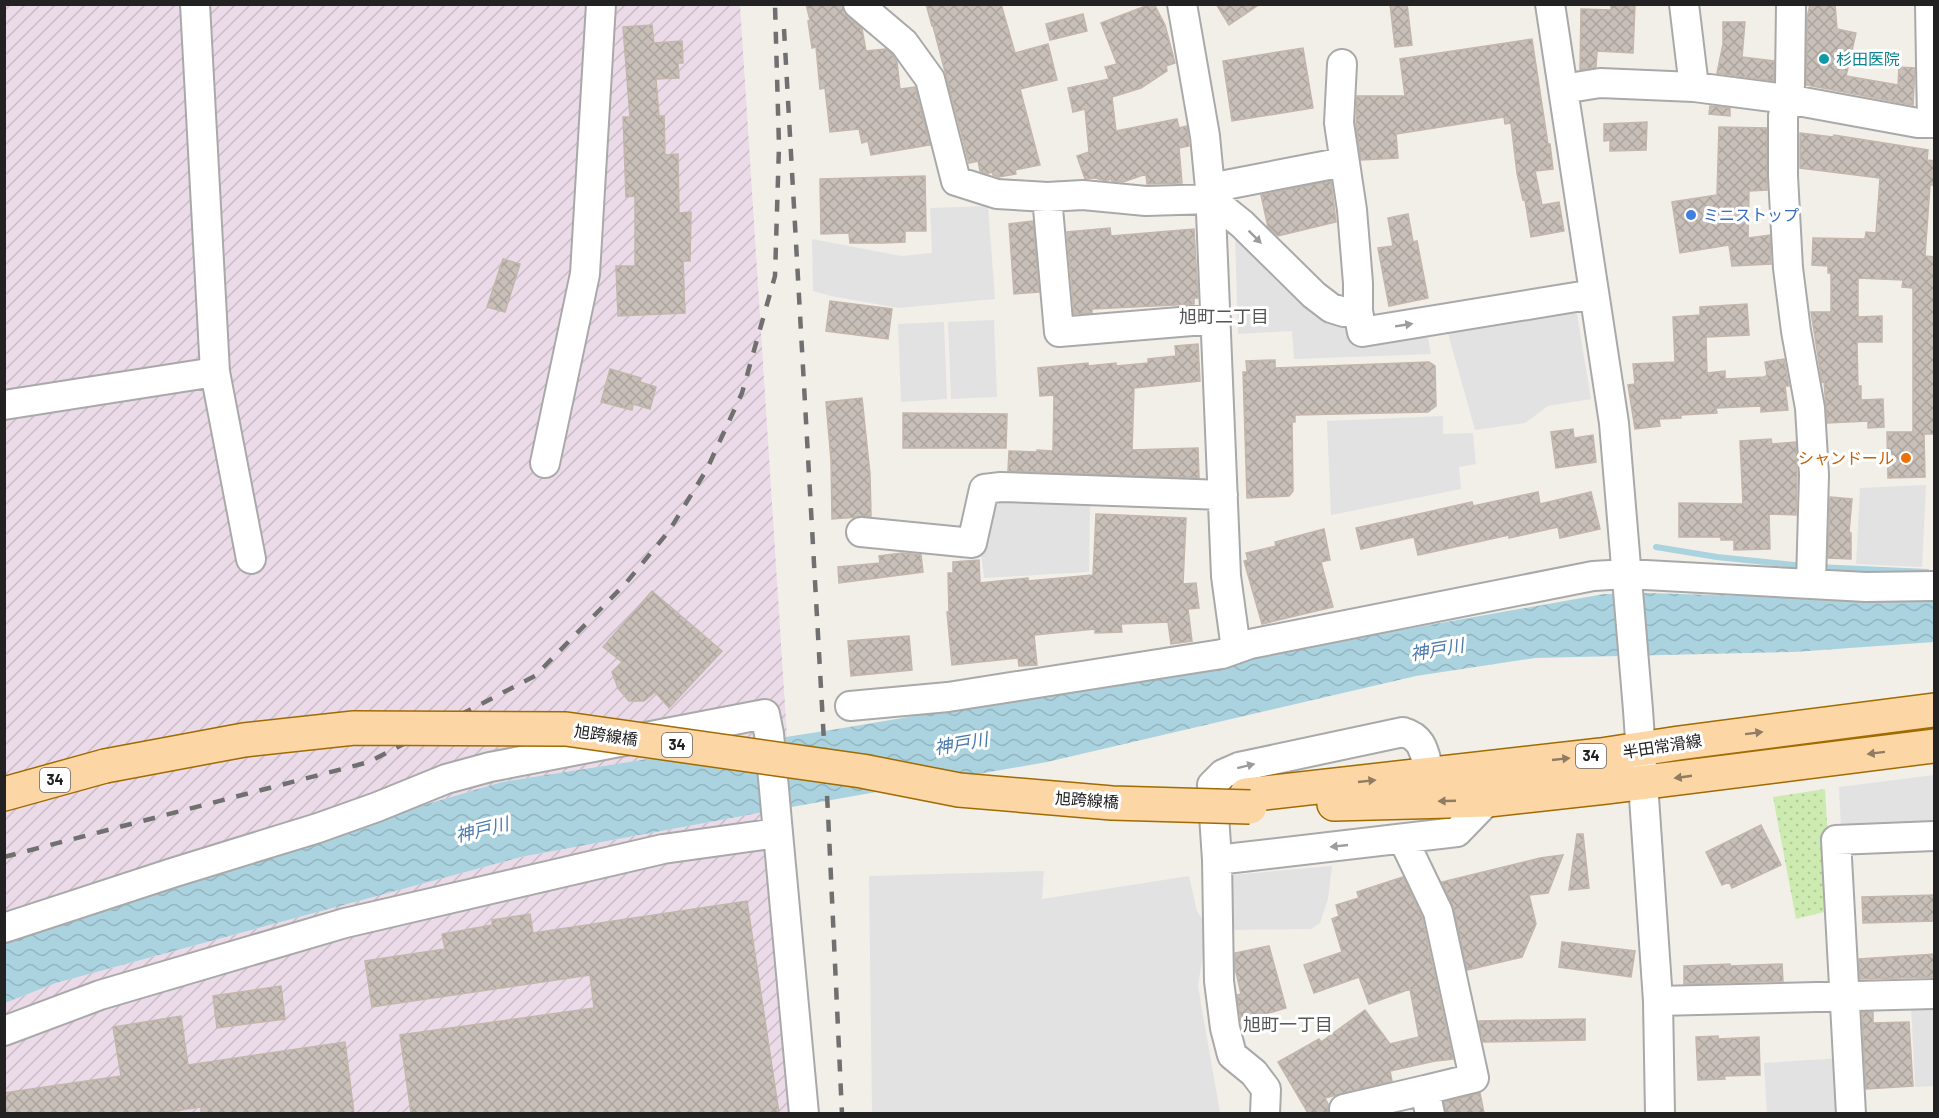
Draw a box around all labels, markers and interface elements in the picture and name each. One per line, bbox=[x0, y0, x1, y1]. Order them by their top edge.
place label: 杉田医院 bbox=[1836, 49, 1900, 68]
marker: 杉田医院 bbox=[1817, 52, 1831, 66]
place label: ミニストップ bbox=[1703, 205, 1799, 224]
marker: ミニストップ bbox=[1684, 208, 1698, 222]
one-way arrow bbox=[1248, 230, 1262, 244]
district label: 旭町二丁目 bbox=[1179, 305, 1269, 327]
one-way arrow bbox=[1395, 320, 1414, 329]
place label: シャンドール bbox=[1798, 448, 1894, 467]
marker: シャンドール bbox=[1899, 451, 1913, 465]
water label: 神戸川 bbox=[1408, 633, 1467, 665]
street label: 旭跨線橋 bbox=[573, 721, 639, 748]
water label: 神戸川 bbox=[932, 727, 991, 759]
one-way arrow bbox=[1745, 728, 1764, 738]
street label: 半田常滑線 bbox=[1621, 730, 1703, 761]
road number: 34 bbox=[662, 733, 692, 757]
road number: 34 bbox=[1576, 744, 1606, 768]
one-way arrow bbox=[1867, 748, 1886, 758]
one-way arrow bbox=[1551, 755, 1570, 764]
one-way arrow bbox=[1237, 761, 1255, 771]
road number: 34 bbox=[40, 768, 70, 792]
one-way arrow bbox=[1673, 772, 1692, 782]
one-way arrow bbox=[1358, 776, 1377, 786]
street label: 旭跨線橋 bbox=[1054, 788, 1120, 811]
one-way arrow bbox=[1438, 796, 1457, 806]
water label: 神戸川 bbox=[453, 811, 513, 846]
one-way arrow bbox=[1329, 841, 1348, 851]
district label: 旭町一丁目 bbox=[1243, 1013, 1333, 1035]

